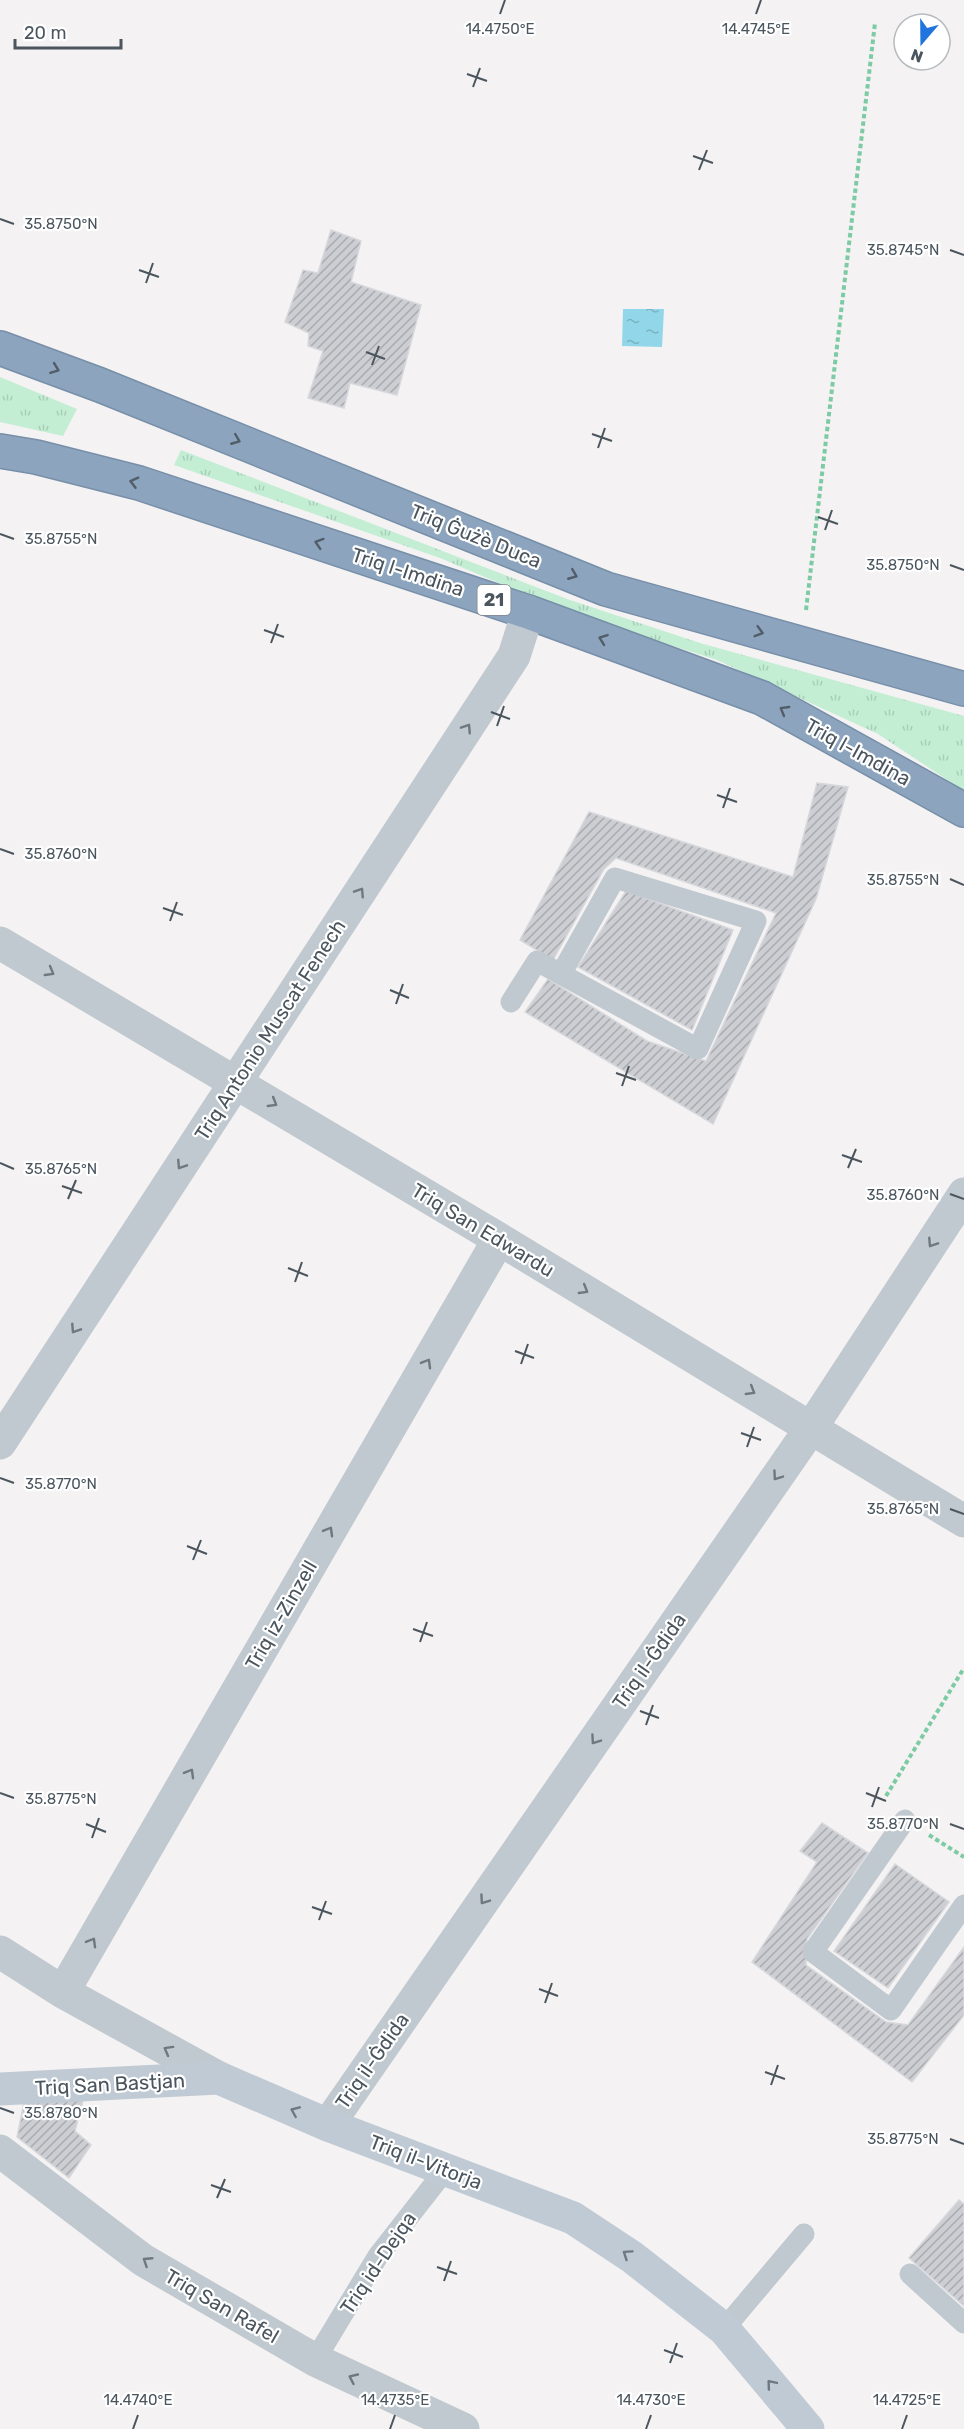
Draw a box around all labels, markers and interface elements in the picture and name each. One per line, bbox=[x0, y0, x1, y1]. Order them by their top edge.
scale bar bbox=[15, 12, 122, 50]
north arrow bbox=[892, 12, 952, 72]
text: 14.4750°E bbox=[465, 20, 535, 38]
text: 14.4745°E bbox=[722, 20, 790, 38]
text: 20 m bbox=[24, 22, 66, 44]
text: N bbox=[908, 45, 926, 67]
text: 35.8750°N bbox=[24, 215, 98, 233]
text: 35.8745°N bbox=[867, 241, 939, 259]
one-way arrow bbox=[49, 361, 60, 374]
one-way arrow bbox=[230, 433, 241, 445]
one-way arrow bbox=[129, 476, 139, 489]
street label: Triq Ġużè Duca bbox=[407, 499, 545, 573]
text: 35.8755°N bbox=[25, 530, 97, 548]
one-way arrow bbox=[314, 537, 325, 550]
street label: Triq l-Imdina bbox=[349, 543, 467, 601]
text: 35.8750°N bbox=[866, 556, 940, 574]
one-way arrow bbox=[567, 568, 578, 580]
road number: 21 bbox=[478, 585, 510, 615]
one-way arrow bbox=[754, 625, 764, 637]
one-way arrow bbox=[598, 634, 609, 647]
one-way arrow bbox=[780, 706, 790, 717]
street label: Triq l-Imdina bbox=[801, 713, 915, 791]
one-way arrow bbox=[459, 724, 471, 734]
text: 35.8760°N bbox=[24, 845, 98, 863]
text: 35.8755°N bbox=[867, 871, 939, 889]
one-way arrow bbox=[353, 887, 364, 898]
street label: Triq Antonio Muscat Fenech bbox=[189, 915, 351, 1145]
one-way arrow bbox=[44, 965, 55, 977]
one-way arrow bbox=[267, 1096, 277, 1108]
one-way arrow bbox=[178, 1159, 189, 1170]
text: 35.8765°N bbox=[25, 1160, 97, 1178]
street label: Triq San Edwardu bbox=[408, 1178, 558, 1282]
text: 35.8760°N bbox=[866, 1186, 940, 1204]
one-way arrow bbox=[928, 1236, 939, 1247]
one-way arrow bbox=[578, 1283, 588, 1295]
one-way arrow bbox=[71, 1322, 82, 1333]
one-way arrow bbox=[420, 1359, 431, 1369]
one-way arrow bbox=[745, 1384, 755, 1396]
one-way arrow bbox=[773, 1469, 784, 1480]
text: 35.8770°N bbox=[25, 1475, 97, 1493]
text: 35.8765°N bbox=[867, 1500, 939, 1518]
one-way arrow bbox=[322, 1527, 334, 1538]
street label: Triq iz-Zinzell bbox=[240, 1556, 322, 1674]
street label: Triq il-Ġdida bbox=[607, 1608, 691, 1714]
one-way arrow bbox=[591, 1733, 602, 1744]
one-way arrow bbox=[182, 1769, 194, 1779]
text: 35.8775°N bbox=[25, 1790, 97, 1808]
text: 35.8770°N bbox=[867, 1815, 939, 1833]
one-way arrow bbox=[480, 1893, 491, 1904]
one-way arrow bbox=[85, 1938, 96, 1948]
street label: Triq il-Ġdida bbox=[330, 2008, 414, 2114]
one-way arrow bbox=[164, 2046, 174, 2057]
street label: Triq San Bastjan bbox=[34, 2068, 186, 2100]
text: 35.8780°N bbox=[24, 2104, 98, 2122]
one-way arrow bbox=[290, 2106, 301, 2118]
street label: Triq il-Vitorja bbox=[366, 2130, 486, 2194]
text: 35.8775°N bbox=[867, 2130, 939, 2148]
street label: Triq id-Dejqa bbox=[335, 2207, 421, 2319]
one-way arrow bbox=[623, 2250, 634, 2261]
one-way arrow bbox=[142, 2258, 153, 2269]
street label: Triq San Rafel bbox=[161, 2264, 283, 2348]
one-way arrow bbox=[348, 2373, 359, 2385]
one-way arrow bbox=[767, 2380, 778, 2391]
text: 14.4740°E bbox=[103, 2391, 173, 2409]
text: 14.4735°E bbox=[361, 2391, 429, 2409]
text: 14.4730°E bbox=[616, 2391, 686, 2409]
text: 14.4725°E bbox=[873, 2391, 941, 2409]

